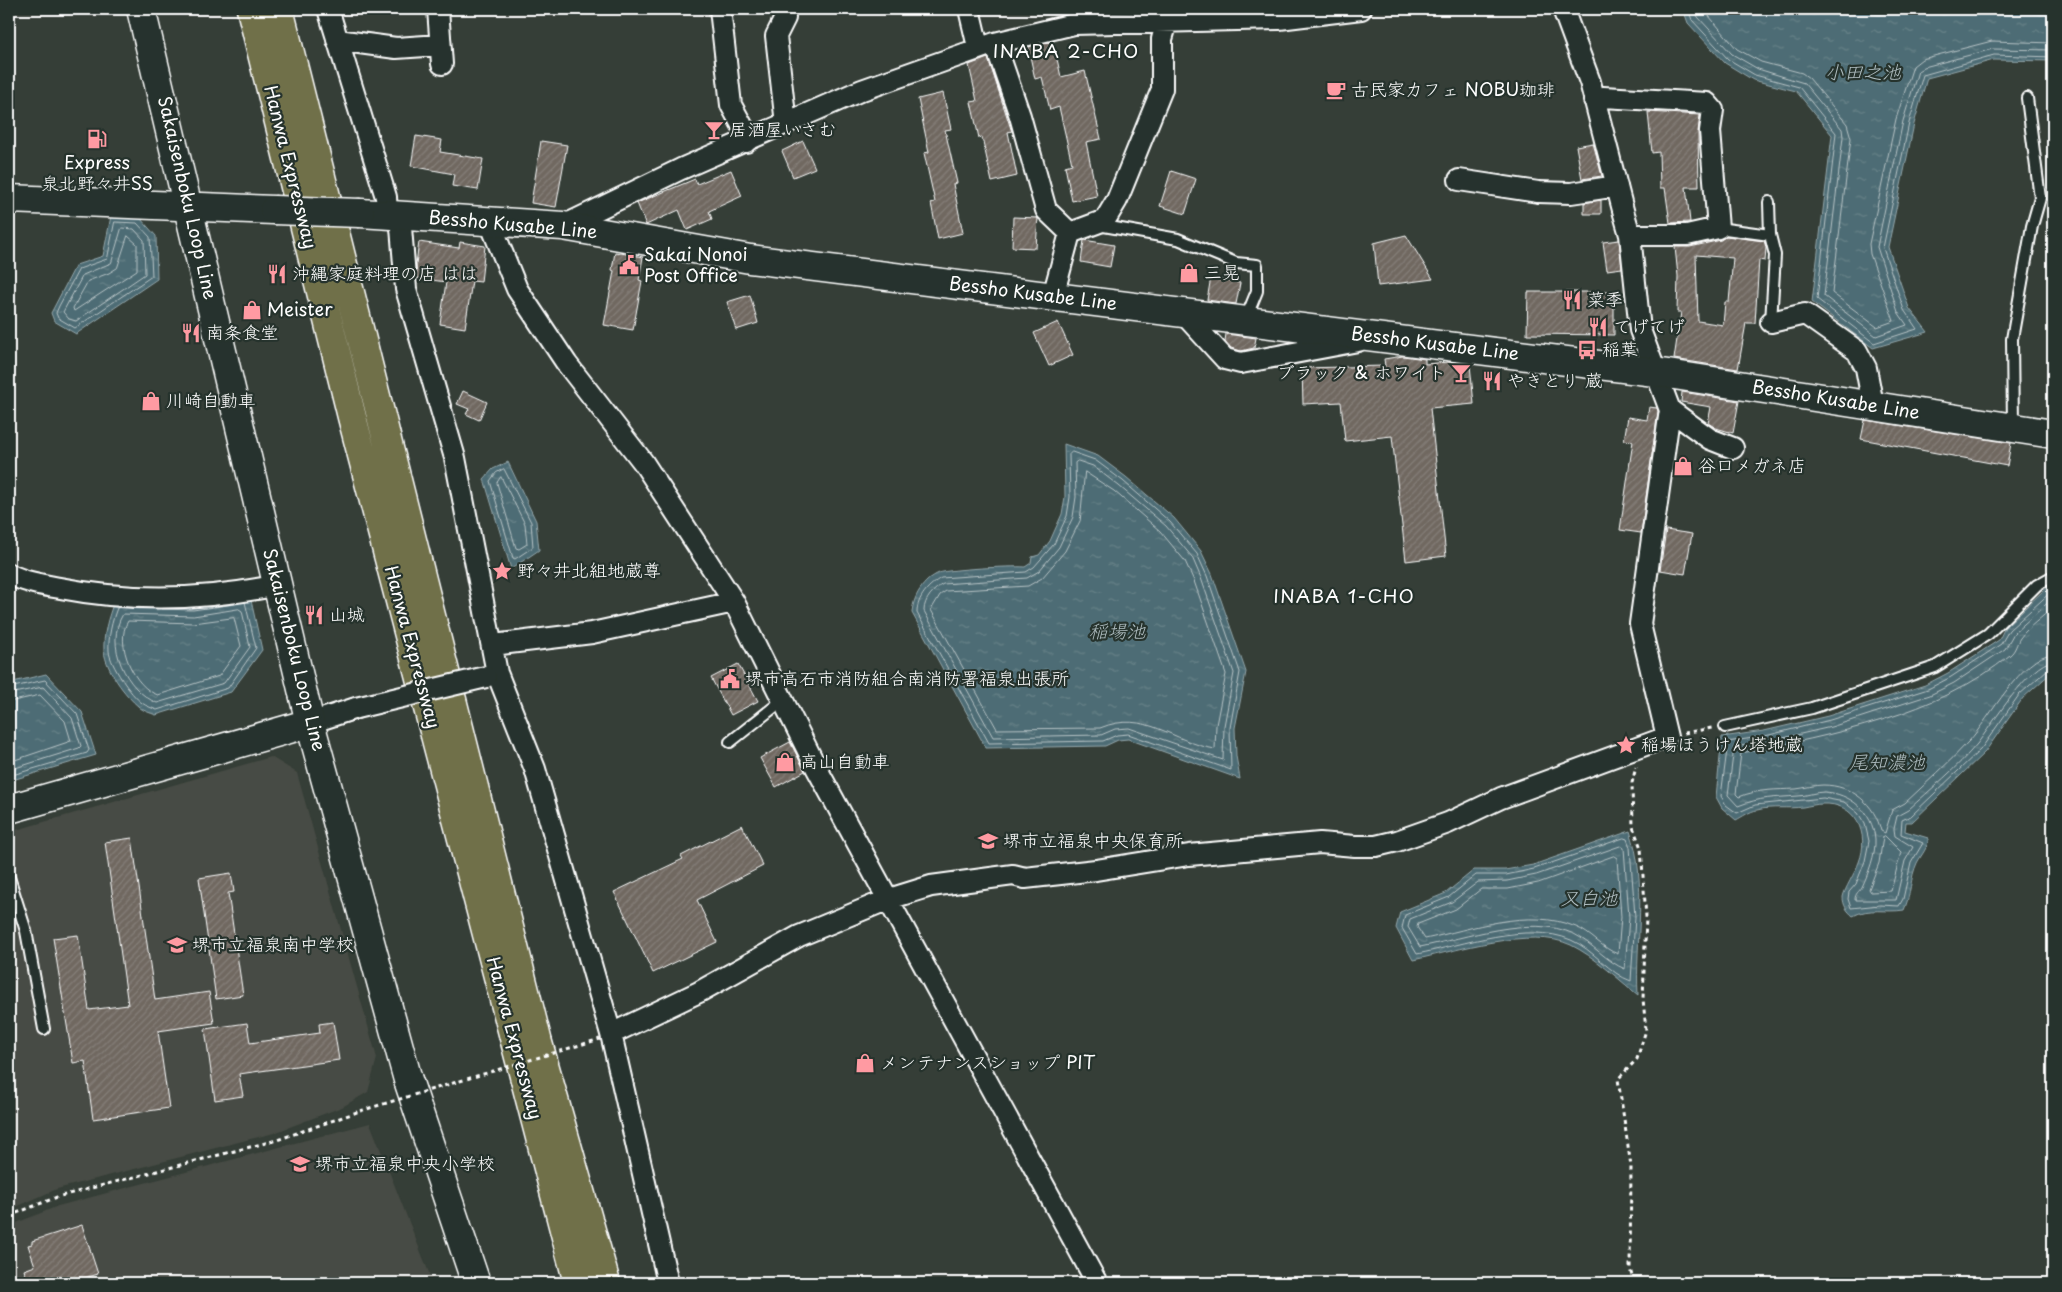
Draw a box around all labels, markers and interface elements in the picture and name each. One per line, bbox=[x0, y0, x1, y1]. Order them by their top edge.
district label: INABA 2-CHO bbox=[993, 36, 1139, 64]
water label: 小田之池 bbox=[1825, 57, 1902, 85]
place label: 古民家カフェ NOBU珈琲 bbox=[1351, 75, 1555, 102]
cafe icon: 古民家カフェ NOBU珈琲 bbox=[1325, 79, 1347, 101]
street label: Hanwa Expressway bbox=[258, 82, 325, 251]
street label: Sakaisenboku Loop Line bbox=[152, 93, 225, 302]
place label: 居酒屋いさむ bbox=[729, 115, 836, 142]
bar icon: 居酒屋いさむ bbox=[703, 119, 725, 141]
fuel station icon: Express 泉北野々井SS bbox=[86, 128, 108, 150]
place label: Express 泉北野々井SS bbox=[41, 148, 153, 196]
street label: Bessho Kusabe Line bbox=[428, 203, 599, 244]
place label: Sakai Nonoi Post Office bbox=[644, 240, 748, 288]
public building icon: Sakai Nonoi Post Office bbox=[618, 254, 640, 276]
place label: 三晃 bbox=[1204, 258, 1240, 285]
place label: 沖縄家庭料理の店 はは bbox=[292, 259, 478, 286]
shop icon: 三晃 bbox=[1178, 262, 1200, 284]
restaurant icon: 沖縄家庭料理の店 はは bbox=[266, 263, 288, 285]
street label: Bessho Kusabe Line bbox=[947, 269, 1119, 316]
place label: 菜季 bbox=[1587, 285, 1623, 312]
restaurant icon: 菜季 bbox=[1561, 289, 1583, 311]
place label: Meister bbox=[267, 295, 333, 322]
shop icon: Meister bbox=[241, 299, 263, 321]
place label: てげてげ bbox=[1613, 312, 1685, 339]
restaurant icon: てげてげ bbox=[1587, 316, 1609, 338]
place label: 南条食堂 bbox=[206, 318, 278, 345]
street label: Bessho Kusabe Line bbox=[1349, 319, 1521, 366]
restaurant icon: 南条食堂 bbox=[180, 322, 202, 344]
place label: 稲葉 bbox=[1602, 335, 1638, 362]
bus stop icon: 稲葉 bbox=[1576, 339, 1598, 361]
place label: ブラック & ホワイト bbox=[1277, 358, 1446, 385]
bar icon: ブラック & ホワイト bbox=[1450, 362, 1472, 384]
place label: やきとり 蔵 bbox=[1507, 366, 1603, 393]
restaurant icon: やきとり 蔵 bbox=[1481, 370, 1503, 392]
street label: Bessho Kusabe Line bbox=[1750, 372, 1922, 425]
place label: 川崎自動車 bbox=[166, 386, 256, 413]
shop icon: 川崎自動車 bbox=[140, 390, 162, 412]
place label: 谷口メガネ店 bbox=[1698, 451, 1806, 478]
shop icon: 谷口メガネ店 bbox=[1672, 455, 1694, 477]
street label: Sakaisenboku Loop Line bbox=[257, 545, 334, 754]
place label: 野々井北組地蔵尊 bbox=[517, 556, 661, 583]
place icon: 野々井北組地蔵尊 bbox=[491, 560, 513, 582]
street label: Hanwa Expressway bbox=[379, 562, 448, 731]
district label: INABA 1-CHO bbox=[1273, 581, 1415, 609]
place label: 山城 bbox=[329, 600, 365, 627]
restaurant icon: 山城 bbox=[303, 604, 325, 626]
water label: 稲場池 bbox=[1088, 616, 1146, 644]
place label: 堺市高石市消防組合南消防署福泉出張所 bbox=[745, 664, 1069, 691]
public building icon: 堺市高石市消防組合南消防署福泉出張所 bbox=[719, 668, 741, 690]
place label: 稲場ほうけん塔地蔵 bbox=[1641, 730, 1803, 757]
place icon: 稲場ほうけん塔地蔵 bbox=[1615, 734, 1637, 756]
place label: 高山自動車 bbox=[800, 747, 890, 774]
water label: 尾知濃池 bbox=[1849, 747, 1926, 775]
shop icon: 高山自動車 bbox=[774, 751, 796, 773]
place label: 堺市立福泉中央保育所 bbox=[1003, 826, 1183, 853]
school or university icon: 堺市立福泉中央保育所 bbox=[977, 830, 999, 852]
water label: 又白池 bbox=[1560, 883, 1618, 911]
place label: 堺市立福泉南中学校 bbox=[192, 930, 354, 957]
school or university icon: 堺市立福泉南中学校 bbox=[166, 934, 188, 956]
street label: Hanwa Expressway bbox=[481, 953, 550, 1122]
place label: メンテナンスショップ PIT bbox=[880, 1048, 1096, 1075]
shop icon: メンテナンスショップ PIT bbox=[854, 1052, 876, 1074]
place label: 堺市立福泉中央小学校 bbox=[315, 1149, 495, 1176]
school or university icon: 堺市立福泉中央小学校 bbox=[289, 1153, 311, 1175]

